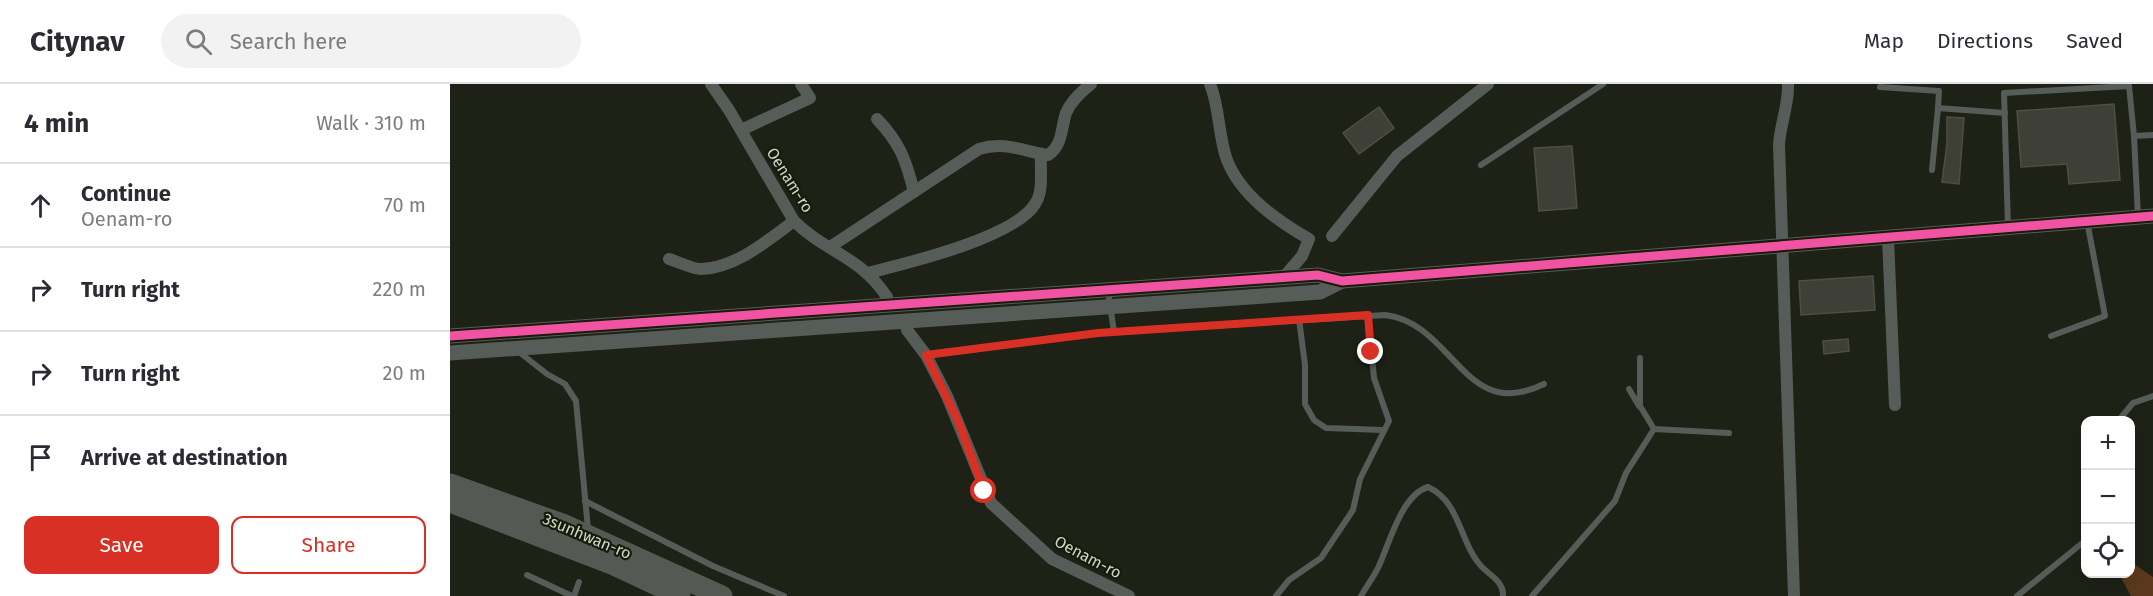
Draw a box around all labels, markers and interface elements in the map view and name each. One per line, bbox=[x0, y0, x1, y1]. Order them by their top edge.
search box bbox=[161, 14, 581, 68]
text: Citynav bbox=[30, 25, 125, 58]
icon: search bbox=[182, 25, 215, 58]
text: Search here bbox=[230, 28, 347, 55]
text: Map bbox=[1864, 28, 1904, 54]
text: Directions bbox=[1937, 28, 2033, 54]
text: Saved bbox=[2066, 28, 2123, 54]
text: 4 min bbox=[24, 108, 89, 139]
text: Walk · 310 m bbox=[316, 111, 426, 135]
street label: Oenam-ro bbox=[763, 144, 817, 216]
text: Continue bbox=[81, 180, 171, 207]
icon: ahead bbox=[24, 189, 57, 222]
text: 70 m bbox=[384, 193, 426, 217]
text: Oenam-ro bbox=[81, 207, 172, 231]
icon: right bbox=[24, 273, 57, 306]
text: Turn right bbox=[81, 276, 180, 303]
text: 220 m bbox=[373, 277, 426, 301]
route end bbox=[1357, 338, 1383, 364]
icon: right bbox=[24, 357, 57, 390]
text: Turn right bbox=[81, 360, 180, 387]
text: 20 m bbox=[383, 361, 426, 385]
map controls bbox=[2081, 416, 2135, 578]
button: + bbox=[2081, 416, 2135, 470]
icon: arrive bbox=[24, 441, 57, 474]
text: Arrive at destination bbox=[81, 444, 288, 471]
button: − bbox=[2081, 470, 2135, 524]
route start bbox=[970, 477, 996, 503]
street label: 3sunhwan-ro bbox=[540, 509, 634, 563]
button: Save bbox=[24, 516, 219, 574]
button: Share bbox=[231, 516, 426, 574]
button: locate bbox=[2081, 524, 2135, 578]
street label: Oenam-ro bbox=[1051, 531, 1125, 583]

